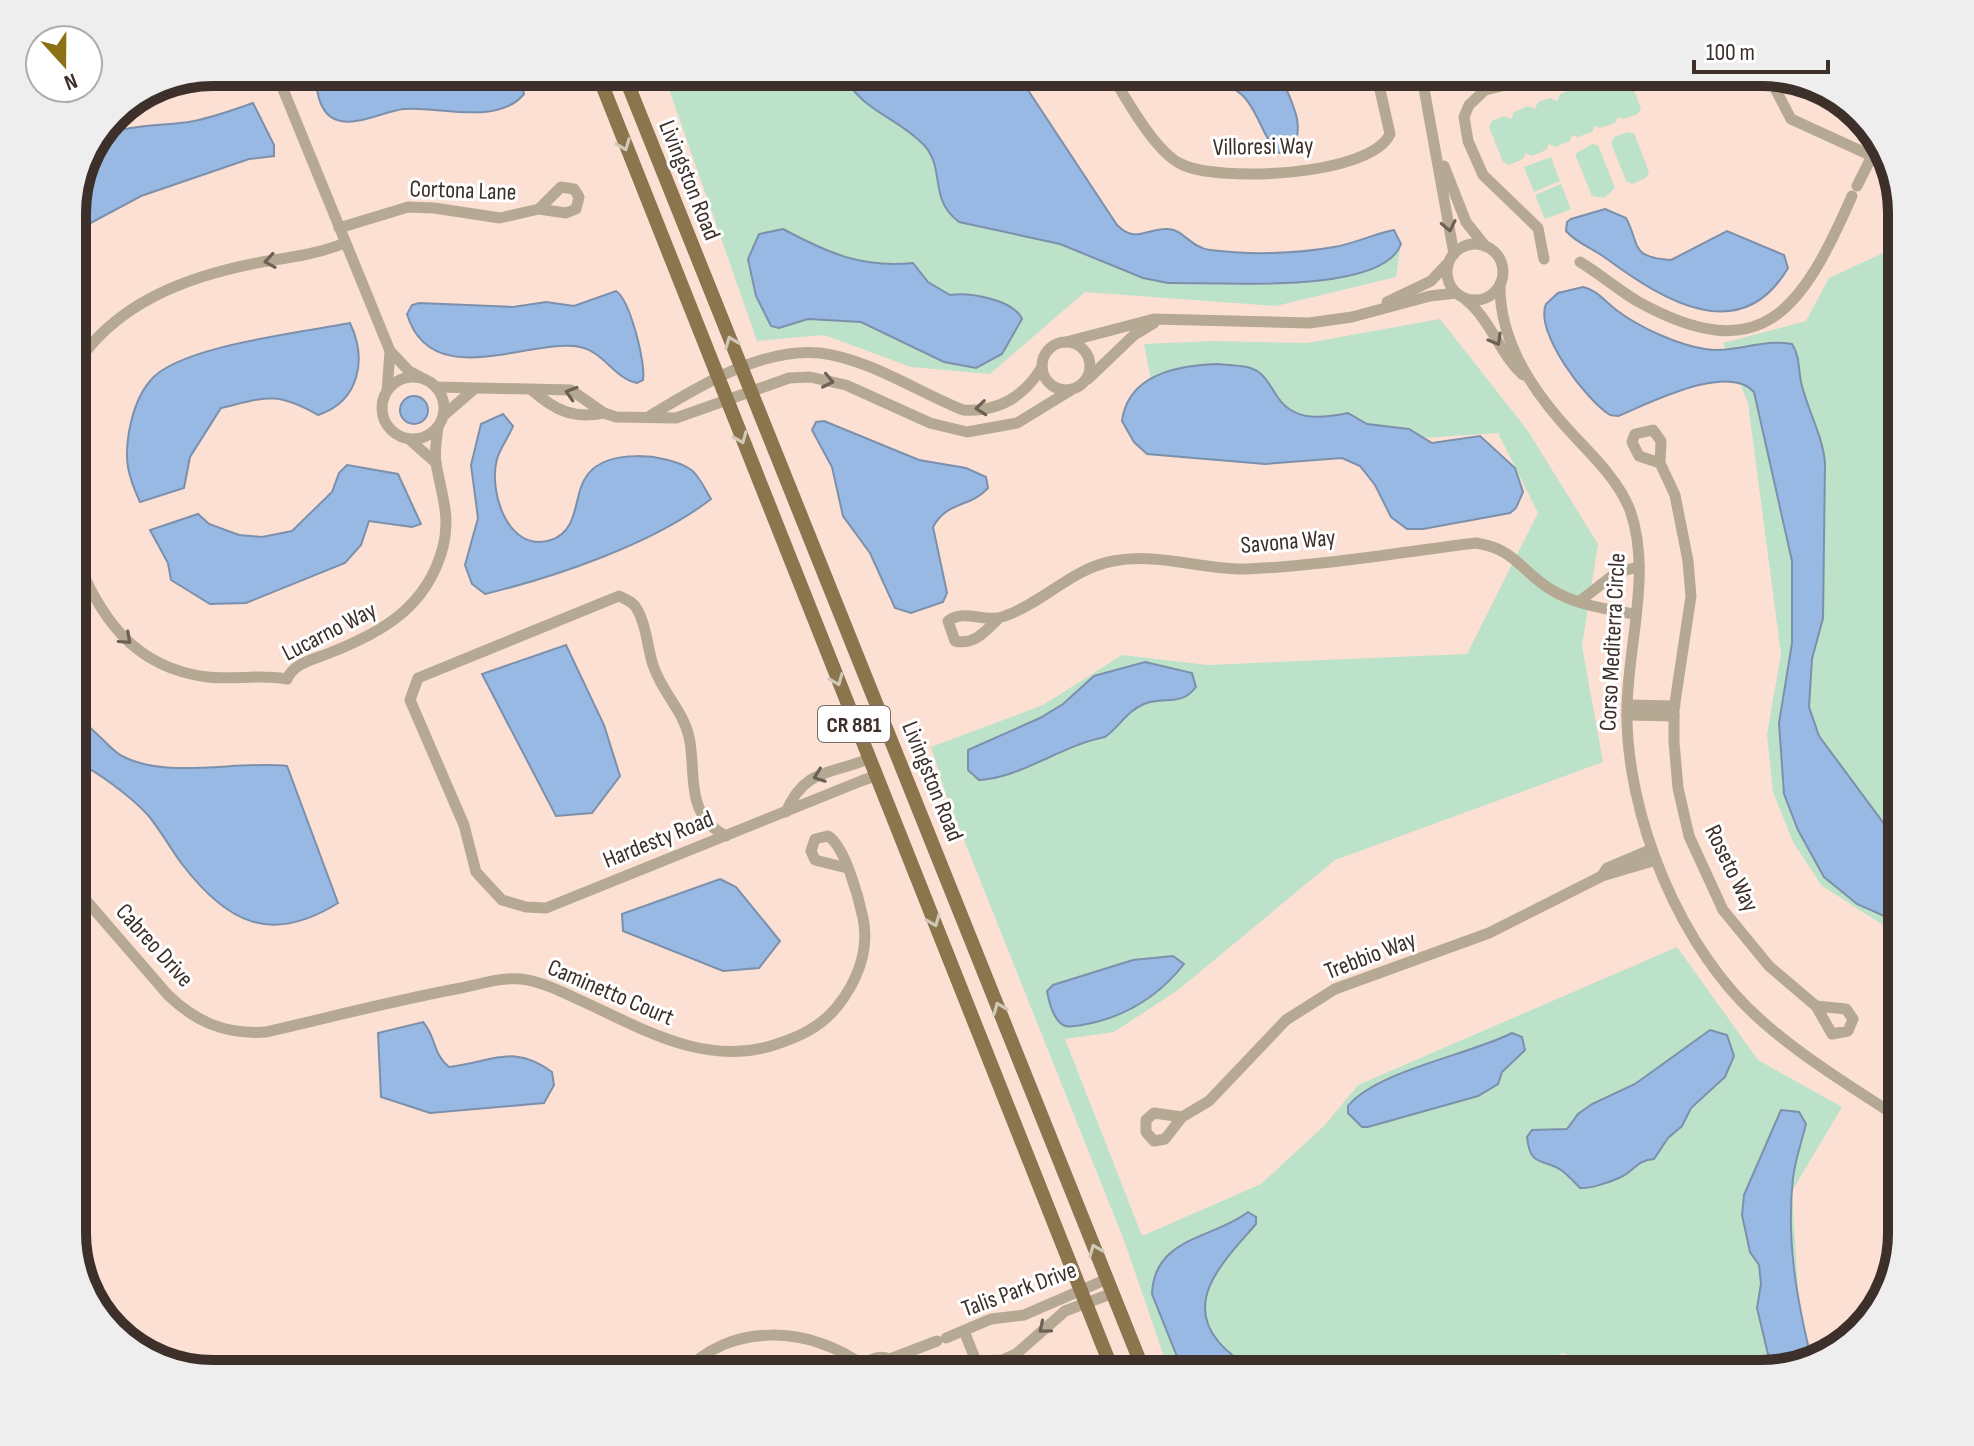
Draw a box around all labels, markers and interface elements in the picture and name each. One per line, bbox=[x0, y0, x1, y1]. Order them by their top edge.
north arrow bbox=[24, 24, 104, 104]
scale bar bbox=[1694, 24, 1828, 74]
text: 100 m bbox=[1706, 38, 1755, 67]
text: N bbox=[60, 67, 81, 96]
street label: Livingston Road bbox=[652, 116, 727, 244]
street label: Villoresi Way bbox=[1213, 131, 1314, 162]
one-way arrow bbox=[614, 137, 630, 151]
street label: Cortona Lane bbox=[409, 174, 517, 207]
one-way arrow bbox=[1440, 218, 1457, 232]
one-way arrow bbox=[263, 252, 277, 269]
one-way arrow bbox=[1486, 331, 1502, 346]
one-way arrow bbox=[724, 336, 740, 350]
one-way arrow bbox=[821, 372, 834, 389]
one-way arrow bbox=[565, 386, 578, 402]
one-way arrow bbox=[974, 400, 987, 417]
one-way arrow bbox=[731, 430, 748, 444]
street label: Savona Way bbox=[1239, 523, 1337, 560]
street label: Corso Mediterra Circle bbox=[1593, 552, 1632, 732]
street label: Lucarno Way bbox=[277, 595, 381, 667]
one-way arrow bbox=[117, 630, 131, 645]
one-way arrow bbox=[827, 672, 844, 686]
road number: CR 881 bbox=[818, 706, 890, 742]
street label: Livingston Road bbox=[895, 717, 970, 845]
one-way arrow bbox=[813, 766, 827, 783]
street label: Hardesty Road bbox=[599, 804, 718, 875]
street label: Roseto Way bbox=[1698, 820, 1765, 916]
street label: Cabreo Drive bbox=[110, 898, 200, 993]
one-way arrow bbox=[924, 913, 940, 928]
street label: Trebbio Way bbox=[1320, 925, 1420, 986]
street label: Caminetto Court bbox=[543, 953, 678, 1032]
one-way arrow bbox=[992, 1002, 1009, 1016]
one-way arrow bbox=[1088, 1244, 1105, 1258]
street label: Talis Park Drive bbox=[958, 1255, 1081, 1324]
one-way arrow bbox=[1038, 1318, 1053, 1333]

